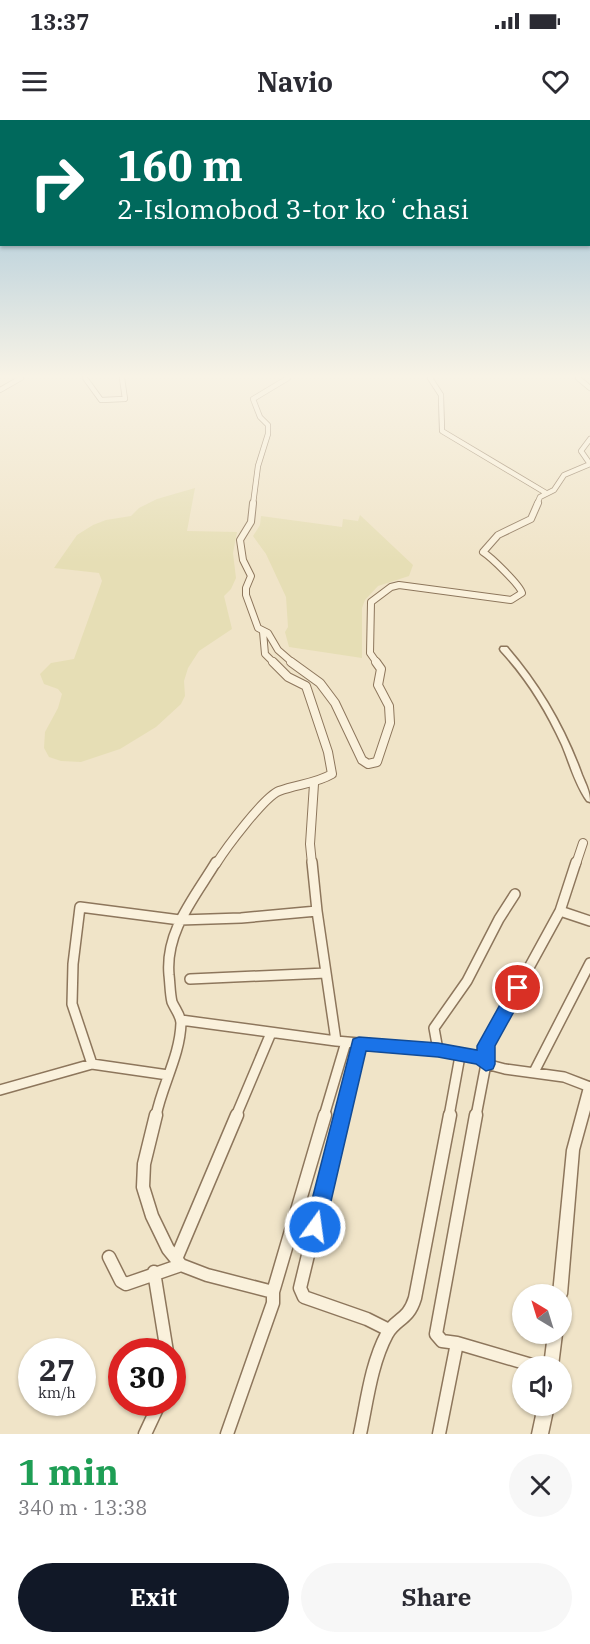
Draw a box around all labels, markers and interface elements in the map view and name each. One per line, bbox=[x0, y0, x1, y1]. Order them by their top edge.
text: 13:37 bbox=[30, 7, 89, 36]
text: Navio bbox=[257, 64, 333, 99]
icon: menu bbox=[18, 65, 51, 98]
icon: heart bbox=[539, 65, 572, 98]
text: 160 m bbox=[117, 138, 243, 193]
icon: right bbox=[18, 144, 96, 222]
text: 2-Islomobod 3-tor koʻchasi bbox=[117, 191, 469, 226]
pin bbox=[492, 962, 543, 1013]
icon: arrive bbox=[501, 971, 534, 1004]
position arrow bbox=[283, 1195, 347, 1259]
north arrow bbox=[512, 1284, 572, 1344]
map controls bbox=[512, 1284, 572, 1416]
speed limit sign: 30 bbox=[108, 1338, 186, 1416]
text: 27 bbox=[39, 1350, 75, 1389]
button: sound bbox=[512, 1356, 572, 1416]
text: km/h bbox=[38, 1383, 76, 1402]
text: 1 min bbox=[18, 1448, 119, 1495]
button: close bbox=[509, 1454, 572, 1517]
text: 340 m · 13:38 bbox=[18, 1494, 147, 1521]
button: Exit bbox=[18, 1563, 289, 1632]
button: Share bbox=[301, 1563, 572, 1632]

